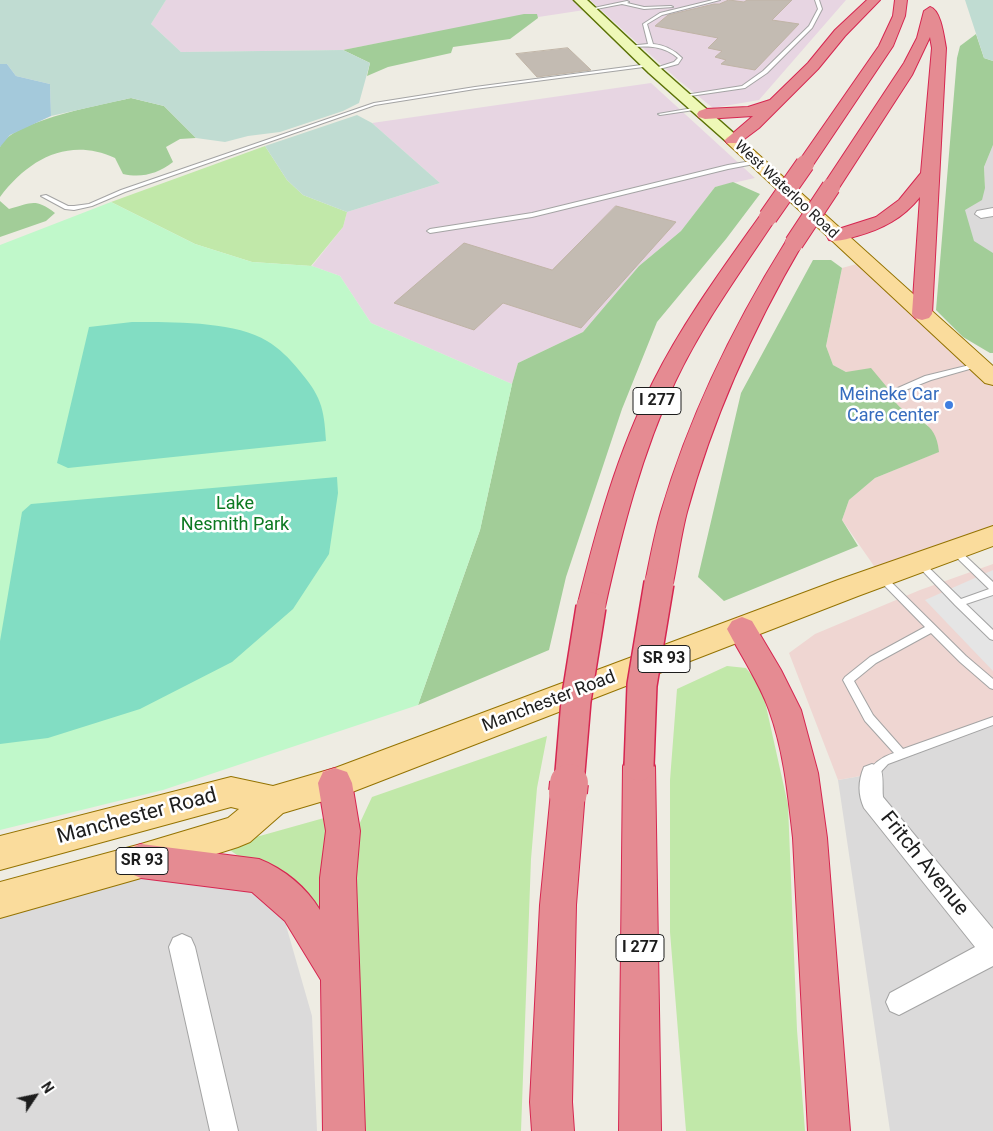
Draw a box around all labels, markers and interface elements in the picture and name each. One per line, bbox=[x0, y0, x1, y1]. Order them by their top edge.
street label: West Waterloo Road bbox=[730, 137, 842, 243]
place label: Meineke Car Care center bbox=[839, 384, 939, 426]
road number: I 277 bbox=[633, 388, 681, 414]
marker: Meineke Car Care center bbox=[943, 399, 955, 411]
park label: Lake Nesmith Park bbox=[181, 493, 289, 536]
road number: SR 93 bbox=[638, 646, 690, 672]
street label: Manchester Road bbox=[479, 667, 619, 737]
street label: Manchester Road bbox=[54, 784, 220, 850]
street label: Fritch Avenue bbox=[874, 807, 974, 921]
road number: SR 93 bbox=[116, 848, 168, 874]
road number: I 277 bbox=[616, 934, 664, 961]
north arrow bbox=[10, 1071, 60, 1121]
text: N bbox=[38, 1079, 57, 1096]

